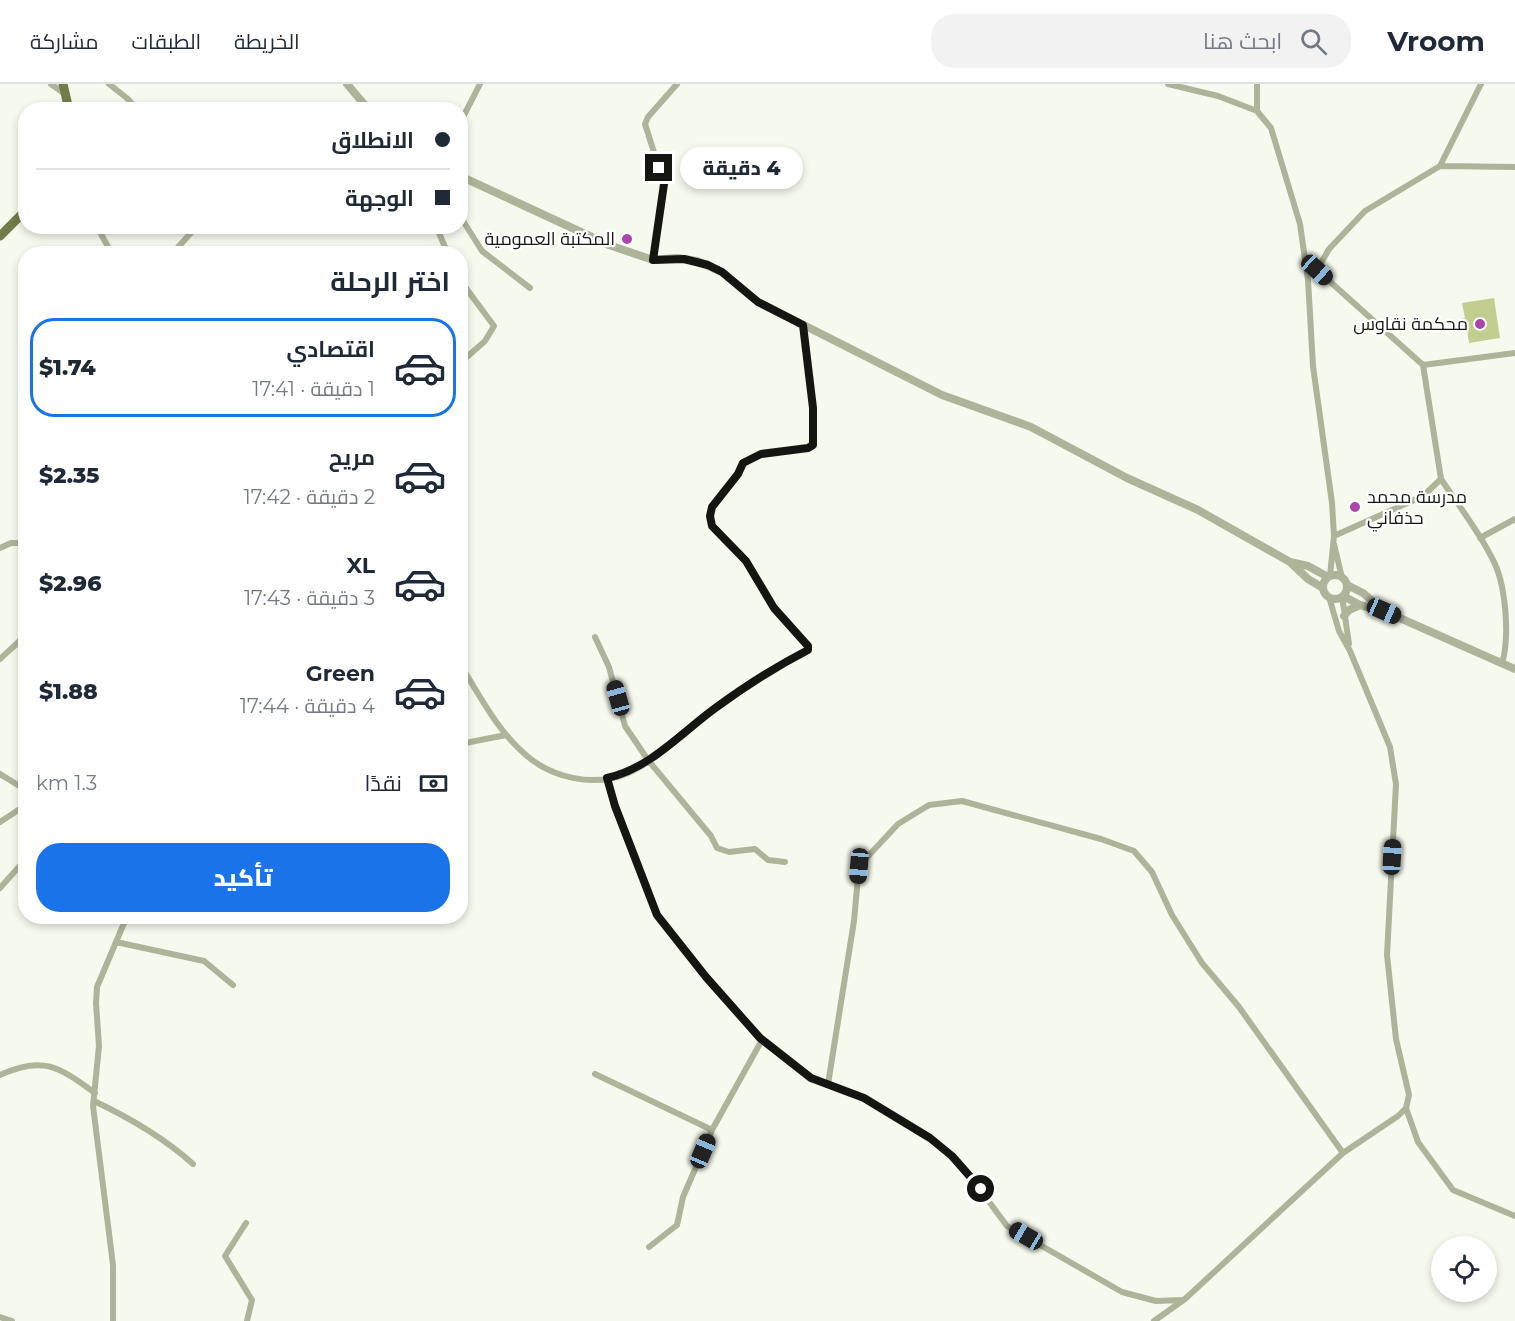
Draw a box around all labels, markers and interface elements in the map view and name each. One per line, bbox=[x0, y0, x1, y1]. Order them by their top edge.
search box bbox=[931, 14, 1351, 68]
text: Vroom bbox=[1387, 24, 1485, 58]
icon: search bbox=[1297, 25, 1330, 58]
text: ابحث هنا bbox=[1203, 28, 1282, 55]
text: مشاركة bbox=[30, 29, 99, 54]
text: الطبقات bbox=[132, 29, 201, 54]
text: الخريطة bbox=[234, 29, 300, 54]
text: الانطلاق bbox=[331, 127, 414, 154]
callout: 4 دقيقة bbox=[680, 147, 803, 189]
route end bbox=[645, 154, 672, 181]
text: 4 دقيقة bbox=[703, 156, 780, 180]
text: الوجهة bbox=[345, 185, 414, 212]
place label: المكتبة العمومية bbox=[484, 228, 615, 250]
marker: المكتبة العمومية bbox=[620, 232, 634, 246]
car bbox=[1298, 251, 1336, 289]
text: اختر الرحلة bbox=[330, 265, 450, 298]
place label: محكمة نقاوس bbox=[1353, 313, 1468, 335]
marker: محكمة نقاوس bbox=[1473, 317, 1487, 331]
text: اقتصادي bbox=[286, 336, 375, 363]
icon: car bbox=[393, 341, 447, 395]
text: $1.74 bbox=[39, 354, 96, 381]
text: 1 دقيقة · 17:41 bbox=[252, 377, 375, 401]
text: مريح bbox=[329, 444, 375, 471]
icon: car bbox=[393, 449, 447, 503]
text: $2.35 bbox=[39, 462, 99, 489]
text: 2 دقيقة · 17:42 bbox=[243, 485, 375, 509]
place label: مدرسة محمد حذفاني bbox=[1367, 486, 1467, 532]
marker: مدرسة محمد حذفاني bbox=[1348, 500, 1362, 514]
text: XL bbox=[346, 552, 375, 579]
icon: car bbox=[393, 557, 447, 611]
text: $2.96 bbox=[39, 570, 101, 597]
text: 3 دقيقة · 17:43 bbox=[244, 586, 375, 610]
car bbox=[1364, 595, 1404, 627]
text: Green bbox=[306, 660, 375, 687]
icon: car bbox=[393, 665, 447, 719]
text: $1.88 bbox=[39, 678, 98, 705]
car bbox=[604, 678, 632, 718]
text: 4 دقيقة · 17:44 bbox=[240, 694, 375, 718]
icon: cash bbox=[417, 767, 450, 800]
text: نقدًا bbox=[364, 770, 402, 797]
text: 1.3 km bbox=[36, 771, 97, 795]
car bbox=[1382, 839, 1402, 875]
button: تأكيد bbox=[36, 843, 450, 912]
car bbox=[848, 847, 870, 885]
car bbox=[688, 1131, 718, 1171]
route start bbox=[967, 1175, 994, 1202]
car bbox=[1006, 1219, 1046, 1253]
map controls bbox=[1431, 1236, 1497, 1302]
button: locate bbox=[1431, 1236, 1497, 1302]

